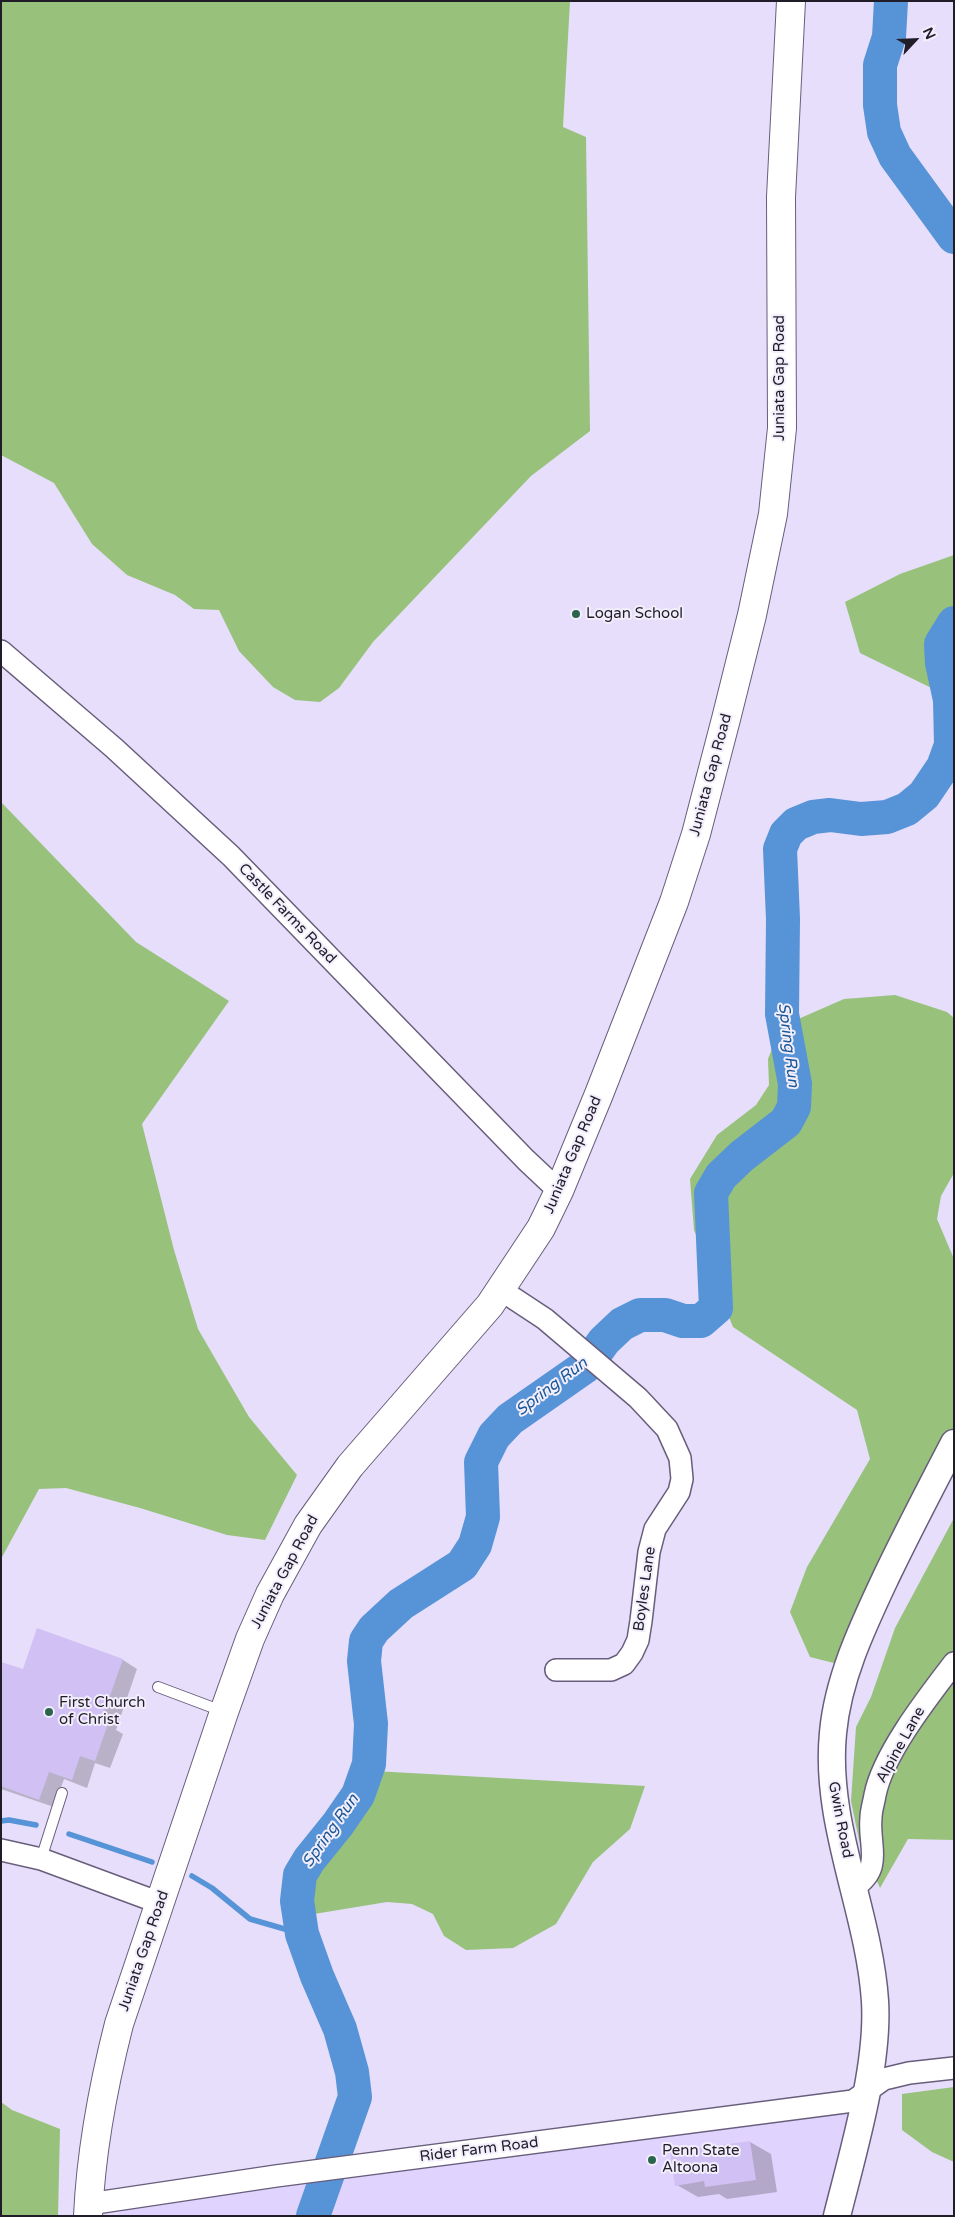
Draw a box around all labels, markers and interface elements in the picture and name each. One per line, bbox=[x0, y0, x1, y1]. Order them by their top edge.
north arrow bbox=[890, 15, 940, 65]
text: N bbox=[919, 25, 939, 42]
street label: Juniata Gap Road bbox=[771, 315, 789, 441]
place label: Logan School bbox=[586, 605, 683, 623]
marker: Logan School bbox=[570, 608, 582, 620]
street label: Juniata Gap Road bbox=[686, 712, 736, 838]
street label: Castle Farms Road bbox=[234, 860, 340, 968]
water label: Spring Run bbox=[773, 1002, 803, 1088]
street label: Juniata Gap Road bbox=[540, 1093, 606, 1217]
water label: Spring Run bbox=[512, 1354, 592, 1420]
street label: Juniata Gap Road bbox=[247, 1512, 323, 1632]
street label: Boyles Lane bbox=[630, 1545, 660, 1633]
place label: First Church of Christ bbox=[59, 1694, 145, 1729]
street label: Alpine Lane bbox=[873, 1704, 929, 1786]
marker: First Church of Christ bbox=[43, 1706, 55, 1718]
street label: Gwin Road bbox=[824, 1780, 856, 1860]
water label: Spring Run bbox=[299, 1791, 363, 1871]
street label: Juniata Gap Road bbox=[115, 1888, 173, 2014]
street label: Rider Farm Road bbox=[419, 2134, 539, 2166]
place label: Penn State Altoona bbox=[662, 2142, 740, 2177]
marker: Penn State Altoona bbox=[646, 2154, 658, 2166]

